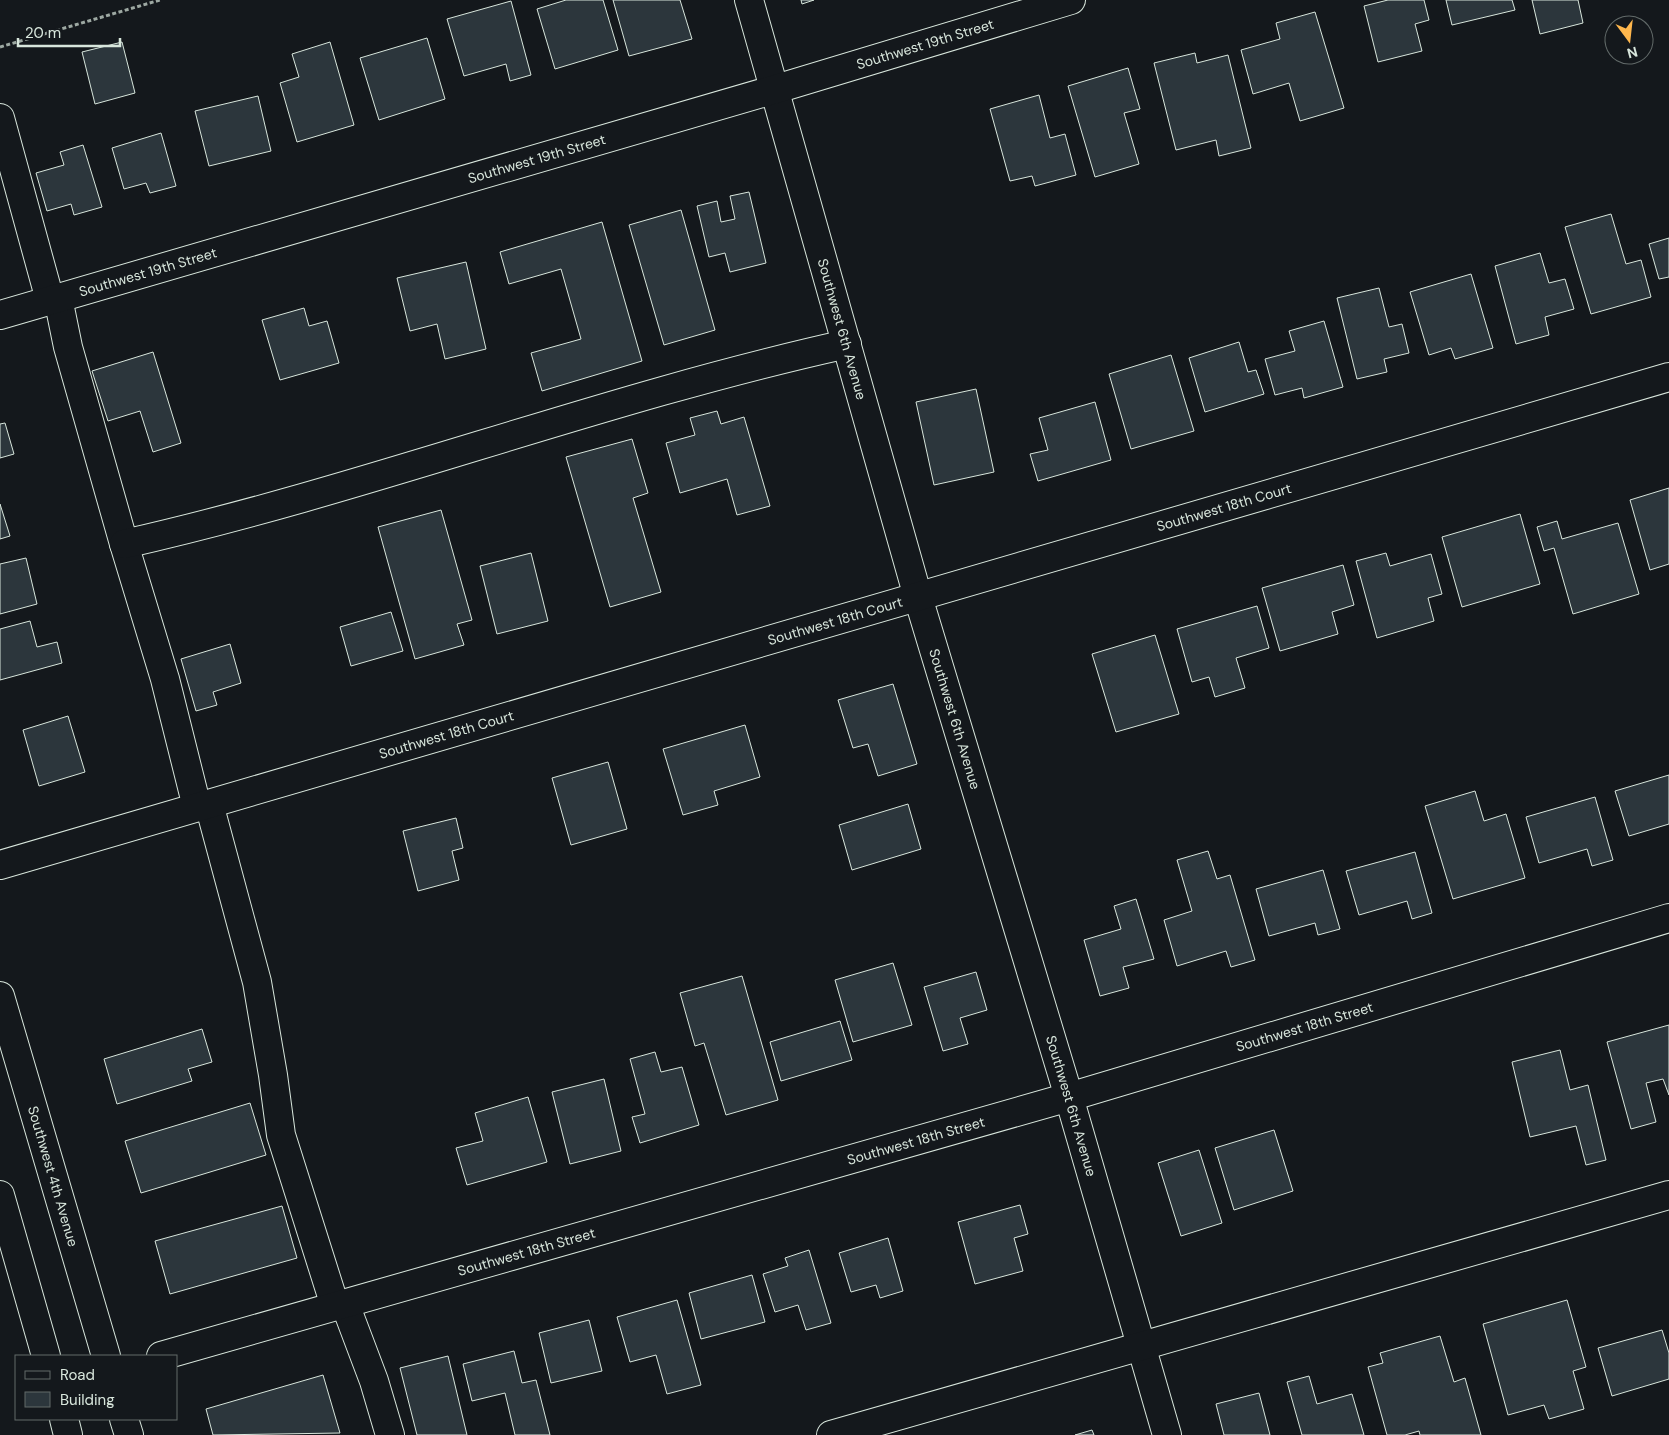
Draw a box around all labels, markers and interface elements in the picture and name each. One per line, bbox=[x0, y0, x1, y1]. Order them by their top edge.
scale bar bbox=[18, 15, 120, 47]
street label: Southwest 19th Street bbox=[854, 15, 996, 73]
north arrow bbox=[1604, 15, 1654, 65]
text: 20 m bbox=[25, 23, 61, 43]
text: N bbox=[1625, 43, 1640, 63]
street label: Southwest 19th Street bbox=[466, 130, 608, 187]
street label: Southwest 19th Street bbox=[77, 243, 219, 301]
street label: Southwest 6th Avenue bbox=[814, 256, 871, 402]
street label: Southwest 18th Court bbox=[1154, 479, 1293, 535]
street label: Southwest 18th Court bbox=[765, 593, 905, 649]
street label: Southwest 6th Avenue bbox=[925, 647, 985, 792]
street label: Southwest 18th Court bbox=[377, 706, 516, 763]
street label: Southwest 18th Street bbox=[1234, 998, 1375, 1056]
street label: Southwest 6th Avenue bbox=[1042, 1033, 1101, 1179]
street label: Southwest 4th Avenue bbox=[24, 1104, 82, 1249]
street label: Southwest 18th Street bbox=[845, 1113, 987, 1169]
street label: Southwest 18th Street bbox=[456, 1224, 597, 1280]
legend bbox=[15, 1355, 178, 1420]
text: Road bbox=[60, 1365, 95, 1385]
text: Building bbox=[60, 1390, 115, 1410]

